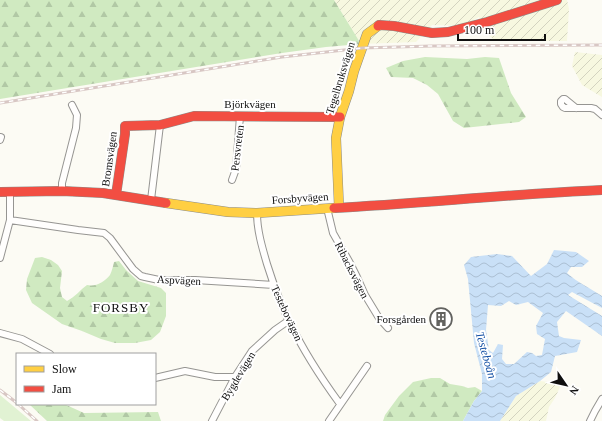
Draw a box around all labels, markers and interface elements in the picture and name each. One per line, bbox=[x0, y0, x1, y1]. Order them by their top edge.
scale bar bbox=[458, 16, 545, 42]
text: 100 m bbox=[464, 23, 495, 37]
street label: Tegelbruksvägen bbox=[323, 40, 357, 116]
street label: Björkvägen bbox=[224, 98, 276, 110]
street label: Persvreten bbox=[228, 124, 246, 172]
street label: Bromsvägen bbox=[99, 130, 119, 187]
street label: Forsbyvägen bbox=[271, 190, 329, 206]
street label: Ribacksvägen bbox=[333, 240, 372, 301]
street label: Aspvägen bbox=[157, 273, 202, 287]
street label: Testebovägen bbox=[269, 283, 305, 343]
district label: FORSBY bbox=[93, 300, 149, 315]
building icon: Forsgården bbox=[428, 306, 454, 332]
place label: Forsgården bbox=[377, 313, 426, 325]
water label: Testeboån bbox=[473, 330, 499, 380]
street label: Bygdevägen bbox=[219, 349, 258, 403]
legend bbox=[16, 353, 156, 405]
text: Slow bbox=[52, 362, 77, 376]
north arrow bbox=[546, 365, 586, 405]
text: Jam bbox=[52, 382, 72, 396]
text: N bbox=[567, 384, 581, 397]

